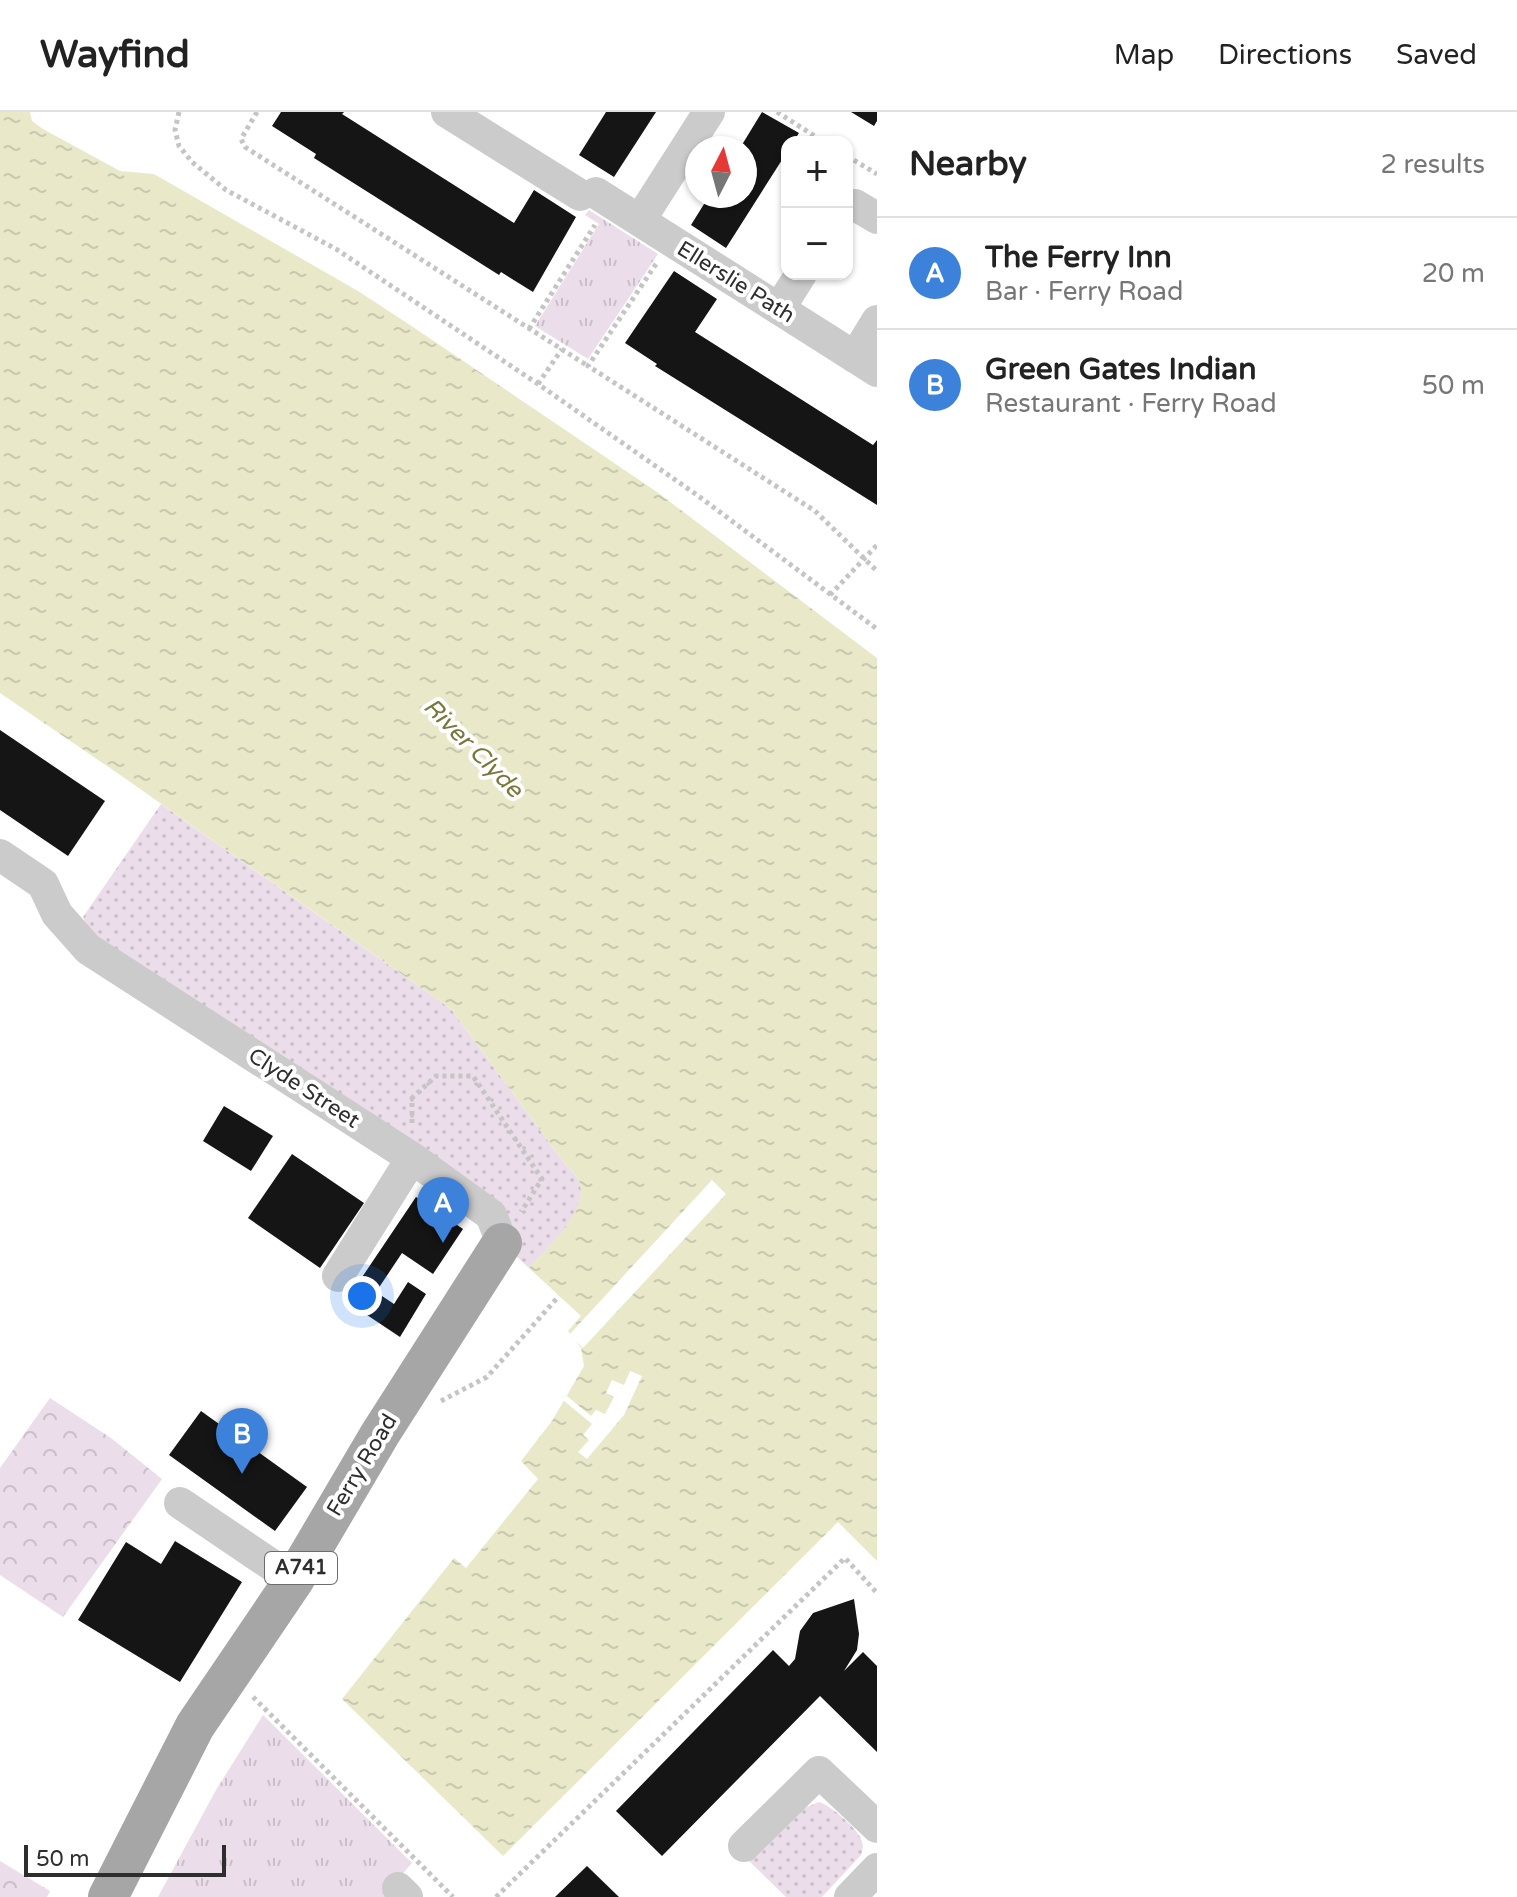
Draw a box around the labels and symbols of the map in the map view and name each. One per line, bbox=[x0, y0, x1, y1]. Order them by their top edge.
north arrow bbox=[685, 136, 757, 208]
street label: Ellerslie Path bbox=[672, 236, 800, 328]
water label: River Clyde bbox=[417, 692, 530, 805]
street label: Clyde Street bbox=[244, 1042, 364, 1134]
pin: A bbox=[417, 1177, 469, 1243]
your location bbox=[342, 1276, 382, 1316]
pin: B bbox=[216, 1408, 268, 1474]
street label: Ferry Road bbox=[321, 1409, 403, 1521]
road number: A741 bbox=[265, 1552, 337, 1584]
scale bar bbox=[24, 1841, 226, 1877]

